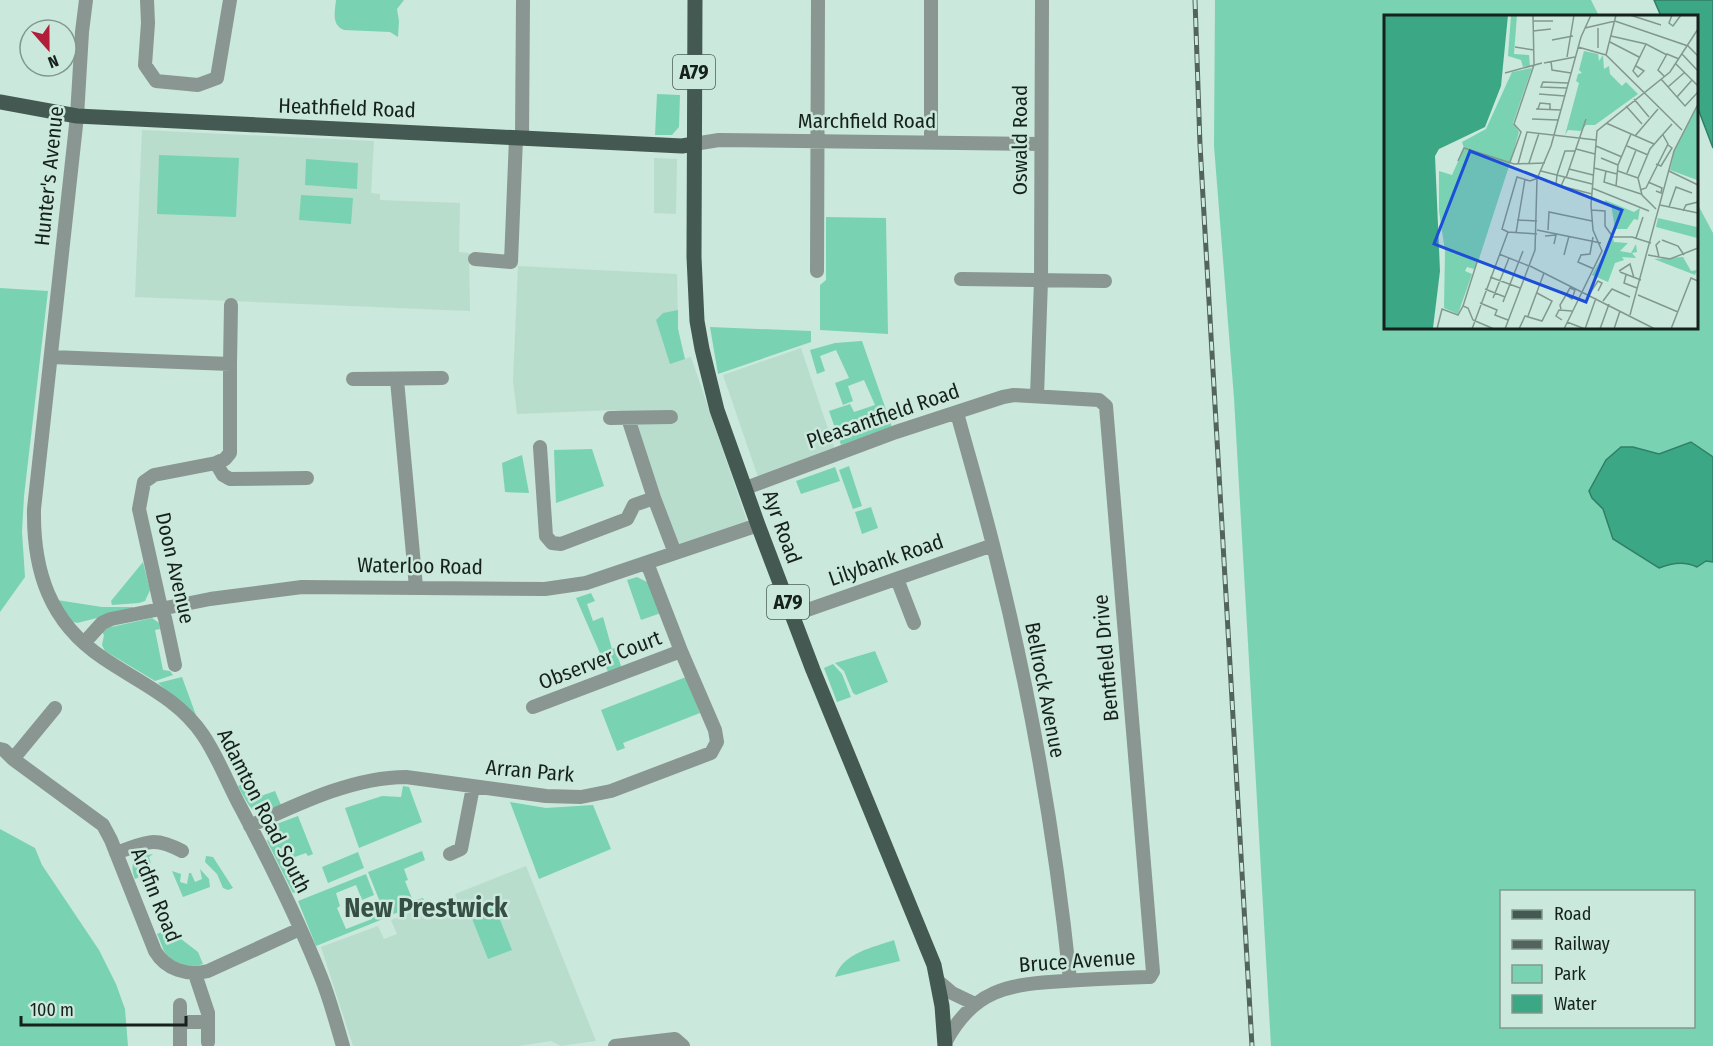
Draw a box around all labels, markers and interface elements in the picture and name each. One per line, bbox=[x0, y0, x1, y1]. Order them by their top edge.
inset map bbox=[1384, 15, 1698, 328]
north arrow bbox=[18, 18, 78, 78]
text: N bbox=[45, 51, 61, 72]
road number: A79 bbox=[673, 55, 715, 89]
street label: Oswald Road bbox=[1007, 85, 1033, 195]
street label: Heathfield Road bbox=[278, 93, 416, 123]
street label: Hunter's Avenue bbox=[29, 105, 69, 247]
street label: Marchfield Road bbox=[798, 108, 936, 134]
street label: Pleasantfield Road bbox=[803, 378, 963, 454]
street label: Ayr Road bbox=[757, 487, 807, 567]
street label: Doon Avenue bbox=[150, 510, 200, 626]
street label: Lilybank Road bbox=[825, 528, 947, 592]
street label: Waterloo Road bbox=[357, 552, 483, 580]
road number: A79 bbox=[767, 585, 809, 619]
street label: Bentfield Drive bbox=[1088, 593, 1124, 723]
street label: Bellrock Avenue bbox=[1019, 620, 1071, 760]
street label: Observer Court bbox=[535, 625, 665, 695]
street label: Adamton Road South bbox=[211, 724, 317, 898]
street label: Arran Park bbox=[485, 754, 575, 788]
street label: Ardfin Road bbox=[125, 844, 187, 946]
legend bbox=[1500, 890, 1695, 1028]
district label: New Prestwick bbox=[344, 892, 508, 924]
text: Road bbox=[1554, 903, 1591, 925]
text: Railway bbox=[1554, 933, 1610, 955]
street label: Bruce Avenue bbox=[1018, 944, 1136, 978]
text: Park bbox=[1554, 963, 1587, 985]
scale bar bbox=[21, 989, 186, 1027]
text: Water bbox=[1554, 993, 1597, 1015]
text: 100 m bbox=[30, 999, 74, 1021]

